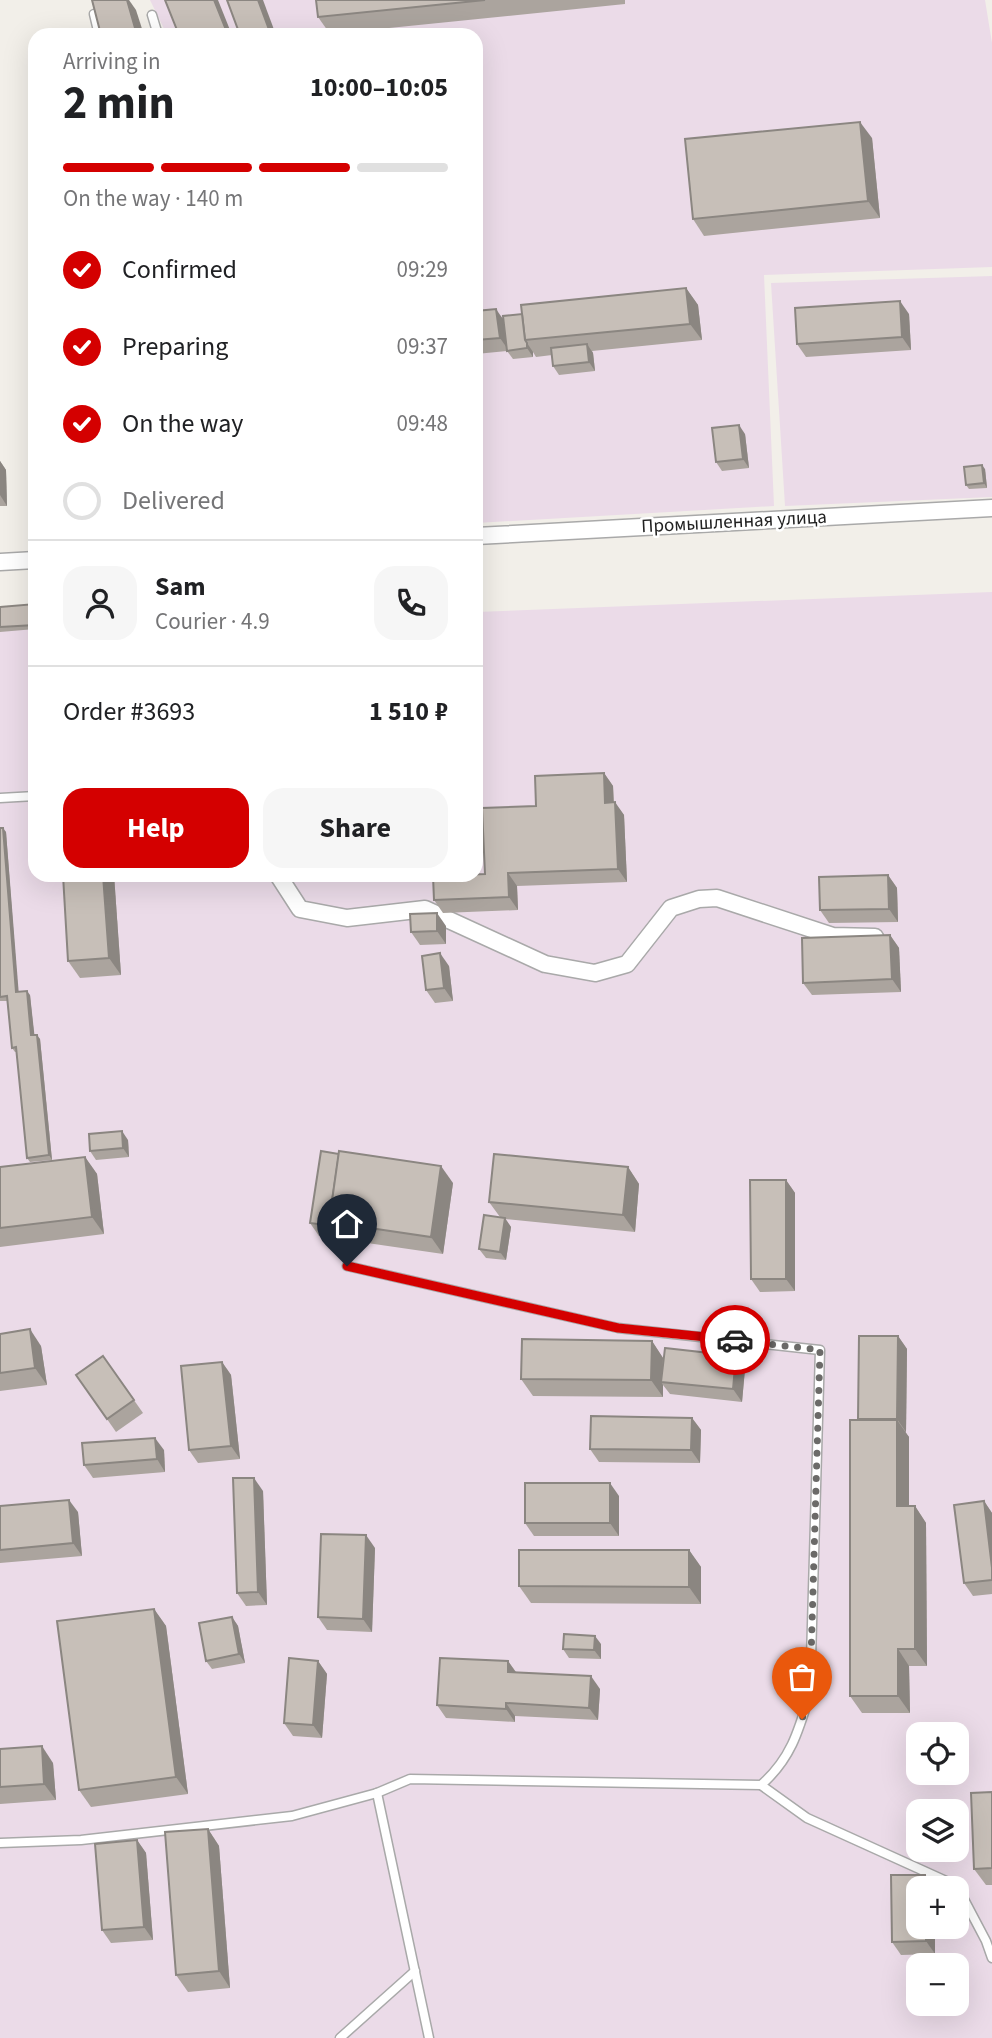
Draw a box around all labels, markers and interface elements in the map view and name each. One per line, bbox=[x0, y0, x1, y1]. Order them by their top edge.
text: Arriving in bbox=[63, 45, 161, 78]
text: 10:00–10:05 bbox=[310, 69, 448, 106]
text: 2 min bbox=[63, 71, 175, 136]
text: On the way · 140 m bbox=[63, 182, 243, 215]
icon: check bbox=[63, 251, 101, 289]
text: Confirmed bbox=[122, 251, 237, 288]
text: 09:29 bbox=[397, 253, 448, 286]
icon: check bbox=[63, 328, 101, 366]
text: Preparing bbox=[122, 328, 228, 365]
text: 09:37 bbox=[397, 330, 448, 363]
icon: check bbox=[63, 405, 101, 443]
text: On the way bbox=[122, 405, 243, 442]
text: 09:48 bbox=[397, 407, 448, 440]
text: Delivered bbox=[122, 482, 225, 519]
street label: Промышленная улица bbox=[640, 504, 828, 540]
button: person bbox=[63, 566, 137, 640]
button: phone bbox=[374, 566, 448, 640]
text: Sam bbox=[155, 568, 205, 605]
text: Courier · 4.9 bbox=[155, 605, 270, 638]
text: Order #3693 bbox=[63, 693, 195, 730]
text: 1 510 ₽ bbox=[369, 693, 448, 730]
button: Help bbox=[63, 788, 249, 868]
button: Share bbox=[263, 788, 448, 868]
pin bbox=[317, 1194, 377, 1266]
icon: home bbox=[328, 1205, 366, 1243]
courier bbox=[700, 1305, 770, 1375]
icon: car bbox=[716, 1321, 754, 1359]
pin bbox=[772, 1647, 832, 1719]
icon: bag bbox=[783, 1658, 821, 1696]
map controls bbox=[906, 1722, 969, 2016]
button: locate bbox=[906, 1722, 969, 1785]
button: layers bbox=[906, 1799, 969, 1862]
button: + bbox=[906, 1876, 969, 1939]
button: − bbox=[906, 1953, 969, 2016]

